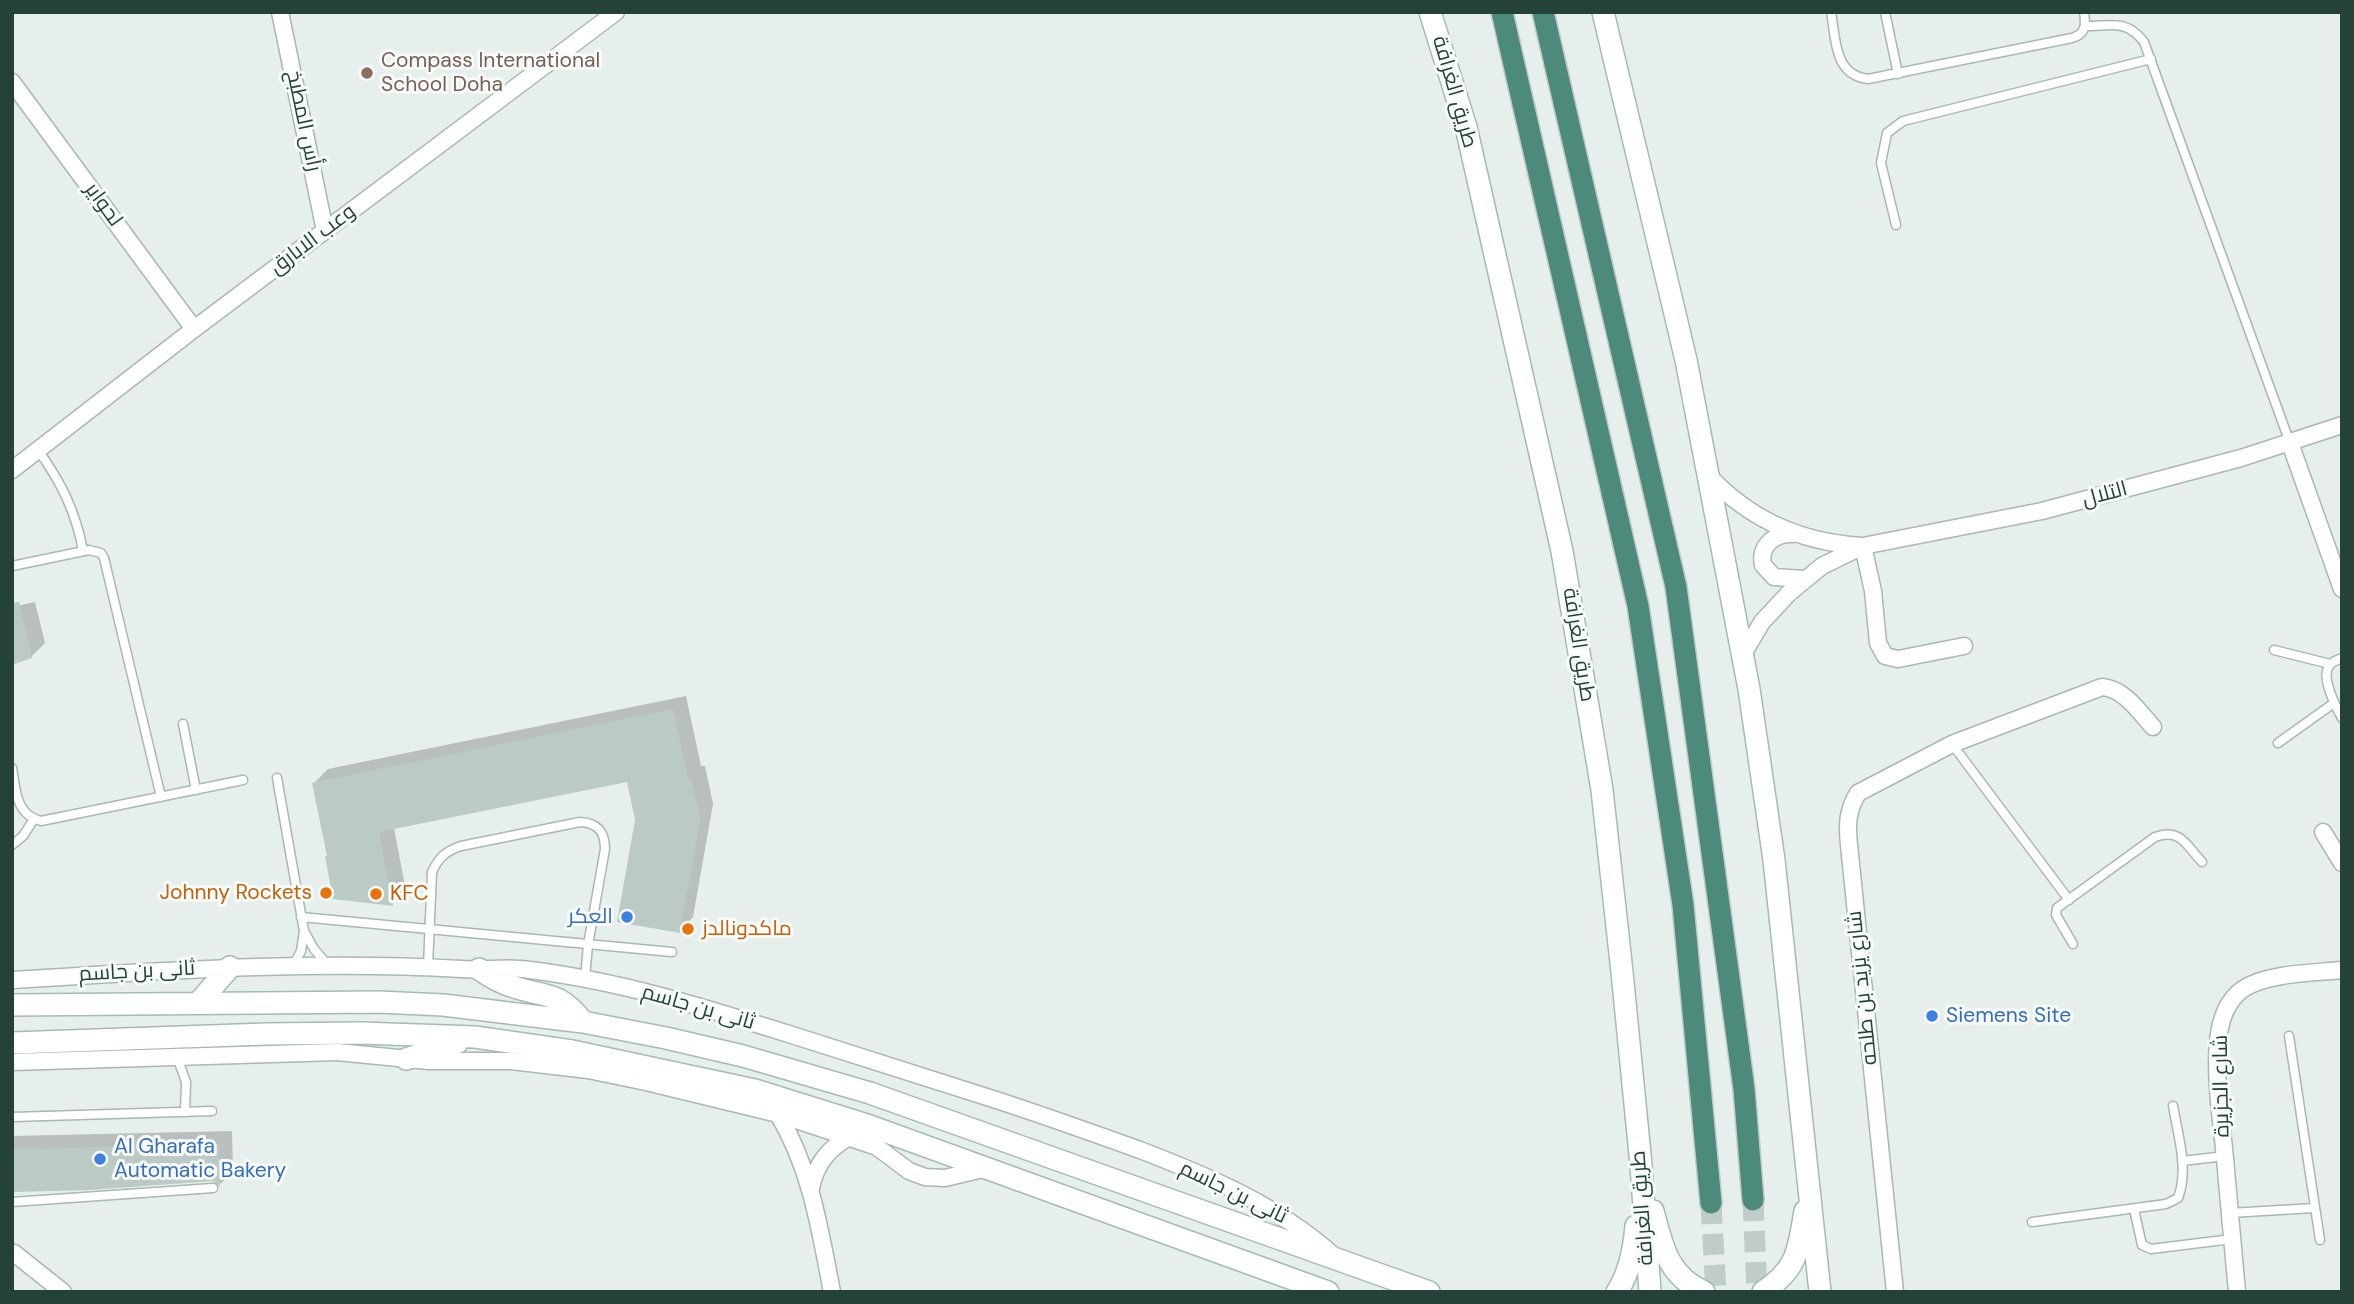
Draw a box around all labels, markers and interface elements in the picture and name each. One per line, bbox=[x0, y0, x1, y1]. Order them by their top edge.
street label: طريق الغرافة bbox=[1426, 33, 1482, 151]
place label: Compass International School Doha bbox=[381, 48, 600, 98]
marker: Compass International School Doha bbox=[359, 65, 375, 81]
street label: رأس المطبخ bbox=[280, 68, 326, 174]
street label: لحواير bbox=[79, 178, 127, 232]
street label: وعب الابارق bbox=[265, 199, 361, 281]
street label: التلال bbox=[2080, 477, 2130, 513]
street label: طريق الغرافة bbox=[1557, 586, 1599, 704]
place label: Johnny Rockets bbox=[159, 880, 312, 906]
place label: KFC bbox=[390, 881, 429, 907]
marker: Johnny Rockets bbox=[318, 885, 334, 901]
marker: KFC bbox=[368, 886, 384, 902]
place label: العكر bbox=[568, 904, 613, 930]
marker: العكر bbox=[619, 909, 635, 925]
street label: شارع يزيد بن طلحه bbox=[1842, 910, 1884, 1066]
place label: ماكدونالدز bbox=[702, 916, 792, 942]
marker: ماكدونالدز bbox=[680, 921, 696, 937]
street label: ثانى بن جاسم bbox=[78, 956, 196, 988]
street label: ثانى بن جاسم bbox=[639, 980, 757, 1036]
place label: Siemens Site bbox=[1946, 1003, 2071, 1029]
marker: Siemens Site bbox=[1924, 1008, 1940, 1024]
street label: شارع الجزيرة bbox=[2209, 1035, 2235, 1137]
place label: Al Gharafa Automatic Bakery bbox=[114, 1134, 286, 1184]
street label: طريق الغرافة bbox=[1626, 1150, 1660, 1266]
marker: Al Gharafa Automatic Bakery bbox=[92, 1151, 108, 1167]
street label: ثانى بن جاسم bbox=[1175, 1156, 1291, 1230]

